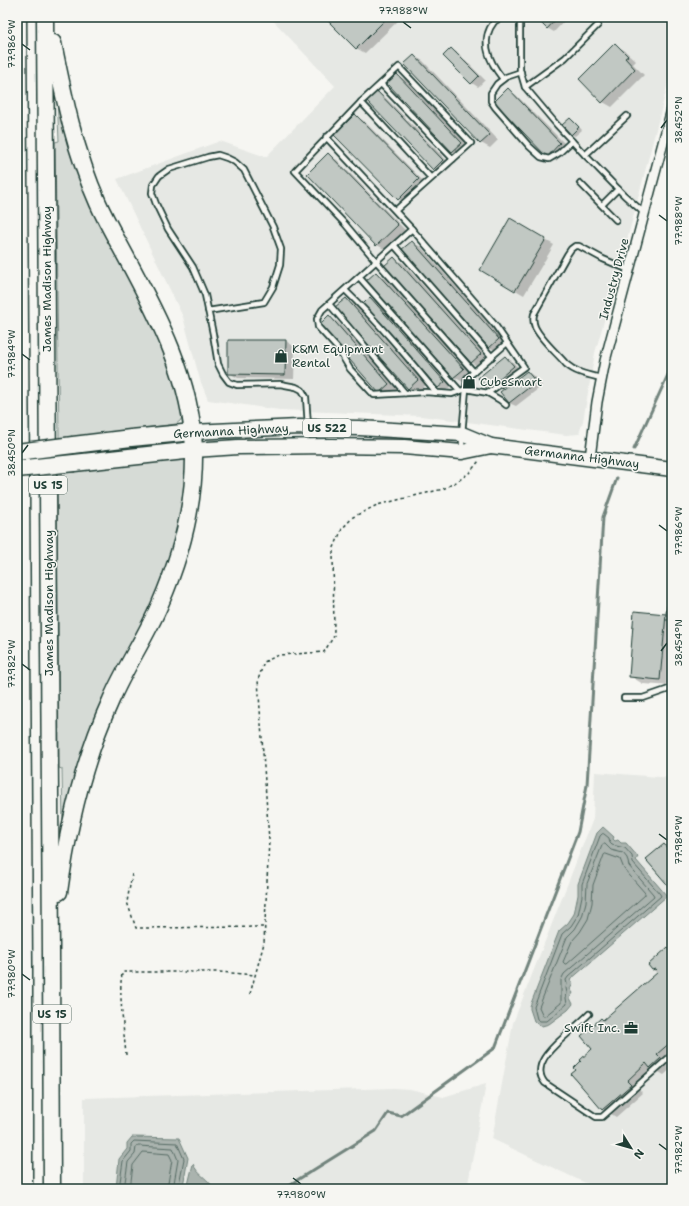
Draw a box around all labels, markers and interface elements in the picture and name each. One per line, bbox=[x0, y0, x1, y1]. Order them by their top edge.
text: 77.988°W bbox=[378, 4, 428, 17]
text: 77.986°W bbox=[5, 19, 18, 69]
text: 38.452°N bbox=[672, 96, 685, 144]
text: 77.988°W bbox=[672, 196, 685, 246]
street label: James Madison Highway bbox=[39, 206, 55, 352]
street label: Industry Drive bbox=[595, 236, 633, 322]
text: 77.984°W bbox=[5, 329, 18, 379]
place label: K&M Equipment Rental bbox=[292, 341, 383, 371]
shop icon: K&M Equipment Rental bbox=[273, 348, 289, 364]
shop icon: CubeSmart bbox=[461, 374, 477, 390]
place label: CubeSmart bbox=[480, 374, 542, 390]
road number: US 522 bbox=[303, 419, 351, 437]
street label: Germanna Highway bbox=[173, 420, 289, 442]
text: 38.450°N bbox=[5, 429, 18, 477]
street label: Germanna Highway bbox=[524, 442, 640, 472]
road number: US 15 bbox=[29, 476, 67, 494]
text: 77.986°W bbox=[672, 506, 685, 556]
street label: James Madison Highway bbox=[41, 530, 57, 676]
text: 38.454°N bbox=[672, 619, 685, 667]
text: 77.982°W bbox=[5, 639, 18, 689]
text: 77.984°W bbox=[672, 815, 685, 865]
text: 77.980°W bbox=[5, 949, 18, 999]
road number: US 15 bbox=[33, 1005, 71, 1023]
place label: Swift Inc. bbox=[564, 1020, 620, 1036]
office icon: Swift Inc. bbox=[623, 1020, 639, 1036]
text: 77.982°W bbox=[672, 1125, 685, 1175]
north arrow bbox=[611, 1128, 651, 1168]
text: N bbox=[630, 1146, 647, 1162]
text: 77.980°W bbox=[276, 1188, 326, 1201]

